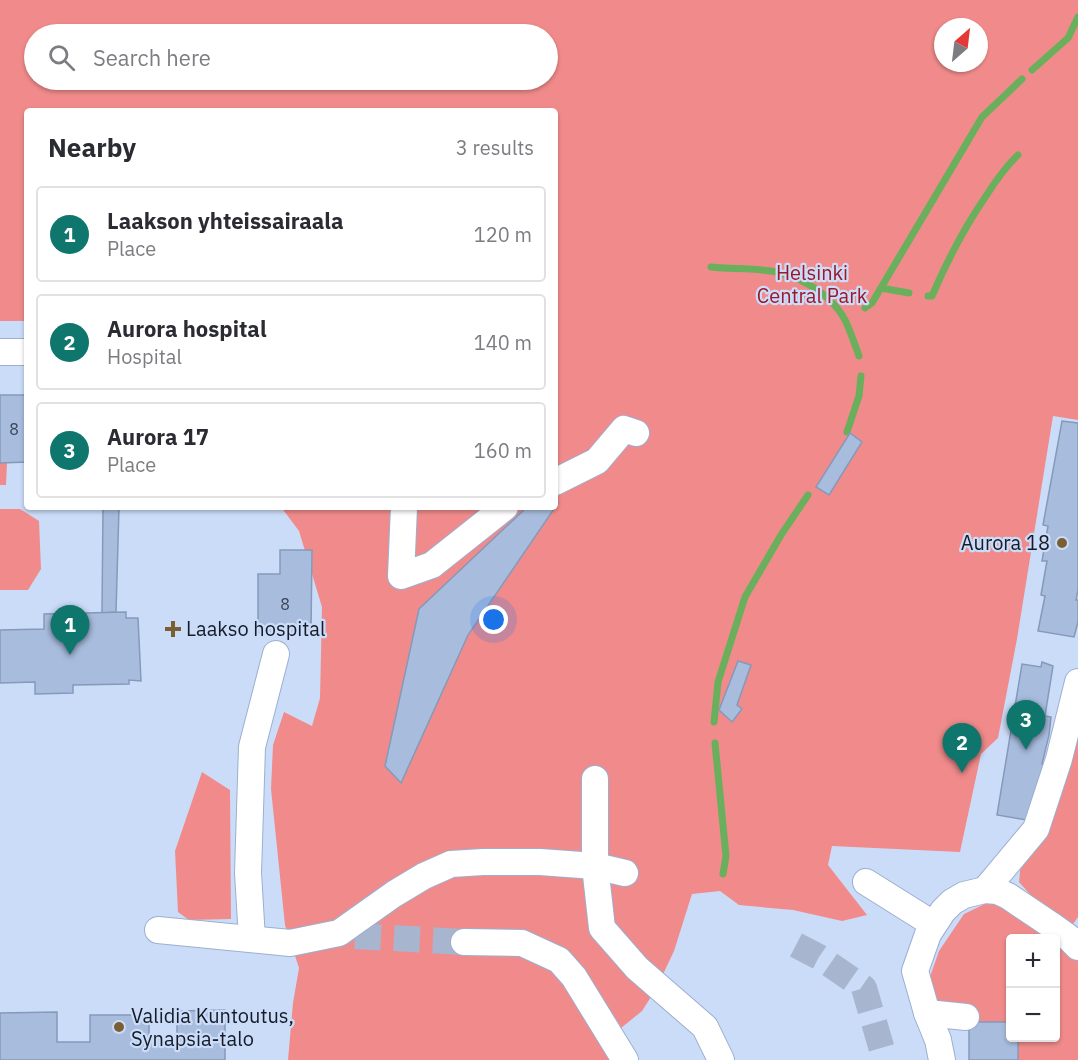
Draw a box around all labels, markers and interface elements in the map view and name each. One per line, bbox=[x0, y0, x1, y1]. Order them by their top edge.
north arrow bbox=[934, 18, 988, 72]
search box bbox=[24, 24, 558, 90]
icon: search bbox=[45, 41, 78, 74]
text: Search here bbox=[93, 43, 211, 72]
text: Nearby bbox=[48, 130, 136, 164]
text: 3 results bbox=[456, 134, 534, 161]
text: Laakson yhteissairaala bbox=[107, 206, 344, 235]
text: 1 bbox=[64, 221, 76, 248]
text: 120 m bbox=[474, 221, 532, 248]
text: Place bbox=[107, 235, 156, 262]
park label: Helsinki Central Park bbox=[757, 259, 868, 309]
text: Aurora hospital bbox=[107, 314, 267, 343]
text: 2 bbox=[64, 329, 76, 356]
text: 140 m bbox=[474, 329, 532, 356]
text: Hospital bbox=[107, 343, 182, 370]
house number: 8 bbox=[9, 419, 19, 439]
text: Aurora 17 bbox=[107, 422, 209, 451]
text: 3 bbox=[64, 437, 76, 464]
text: 160 m bbox=[474, 437, 532, 464]
text: Place bbox=[107, 451, 156, 478]
place label: Aurora 18 bbox=[961, 529, 1050, 556]
marker: Aurora 18 bbox=[1055, 536, 1069, 550]
house number: 8 bbox=[280, 594, 290, 614]
your location bbox=[479, 605, 508, 634]
pin: 1 bbox=[50, 606, 90, 655]
place label: Laakso hospital bbox=[186, 615, 325, 642]
marker: Laakso hospital bbox=[164, 620, 182, 638]
pin: 3 bbox=[1006, 700, 1046, 750]
pin: 2 bbox=[942, 724, 982, 773]
map controls bbox=[1006, 934, 1060, 1042]
button: + bbox=[1006, 934, 1060, 988]
button: − bbox=[1006, 988, 1060, 1042]
place label: Validia Kuntoutus, Synapsia-talo bbox=[131, 1002, 294, 1052]
marker: Validia Kuntoutus, Synapsia-talo bbox=[112, 1020, 126, 1034]

